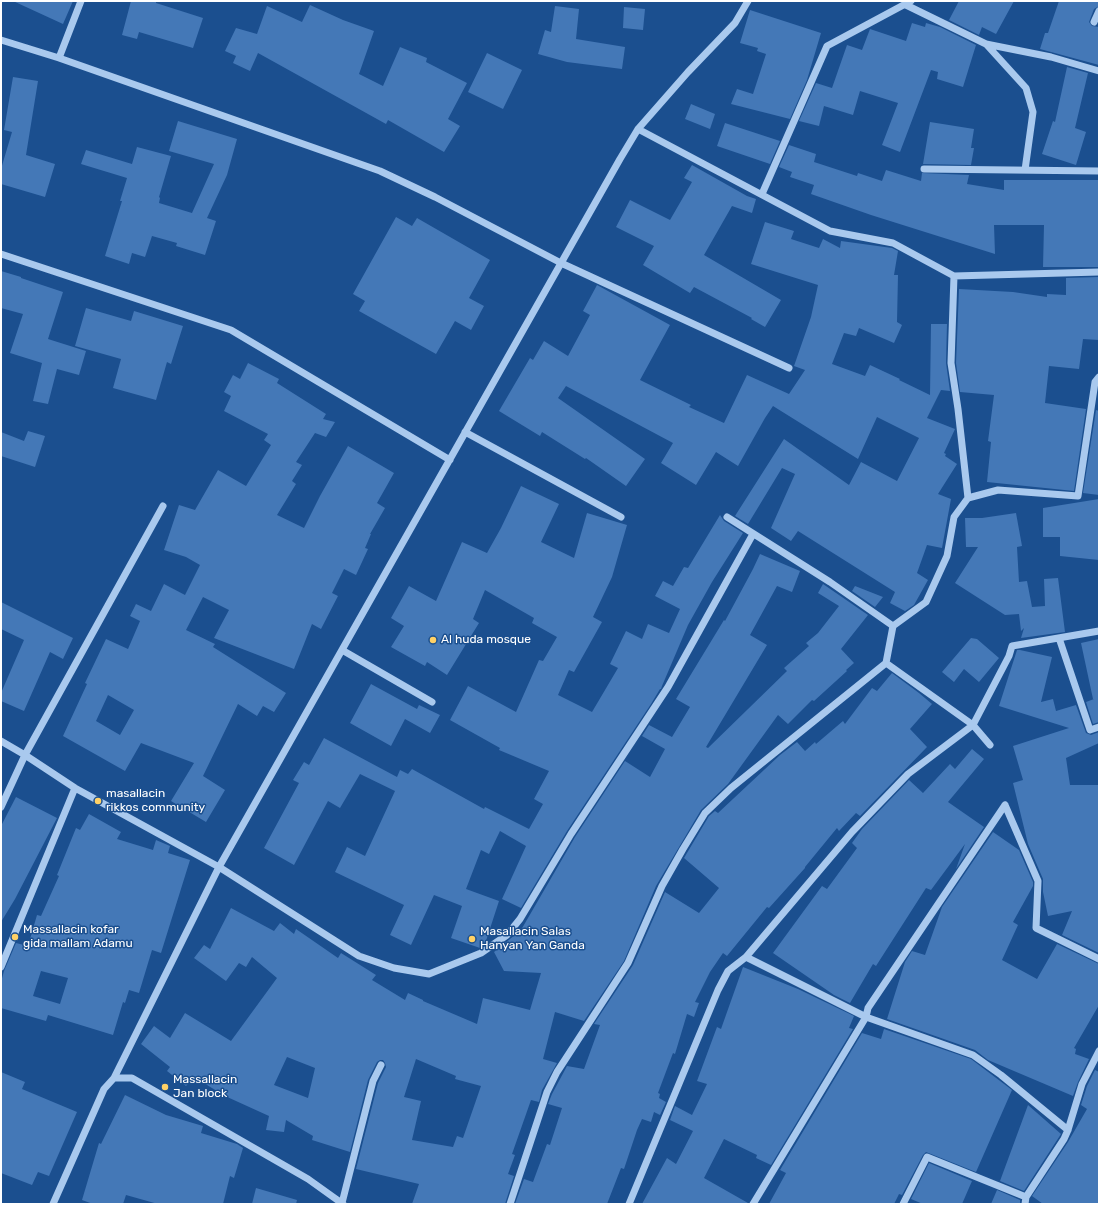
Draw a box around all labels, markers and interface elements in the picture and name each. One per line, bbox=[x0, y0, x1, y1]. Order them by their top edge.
place label: Al huda mosque bbox=[441, 633, 531, 647]
marker: Al huda mosque bbox=[428, 635, 438, 645]
place label: masallacin rikkos community bbox=[106, 787, 205, 815]
marker: masallacin rikkos community bbox=[93, 796, 103, 806]
place label: Massallacin kofar gida mallam Adamu bbox=[23, 923, 133, 951]
place label: Masallacin Salas Hanyan Yan Ganda bbox=[480, 925, 585, 953]
marker: Massallacin kofar gida mallam Adamu bbox=[10, 932, 20, 942]
marker: Masallacin Salas Hanyan Yan Ganda bbox=[467, 934, 477, 944]
place label: Massallacin Jan block bbox=[173, 1073, 237, 1101]
marker: Massallacin Jan block bbox=[160, 1082, 170, 1092]

